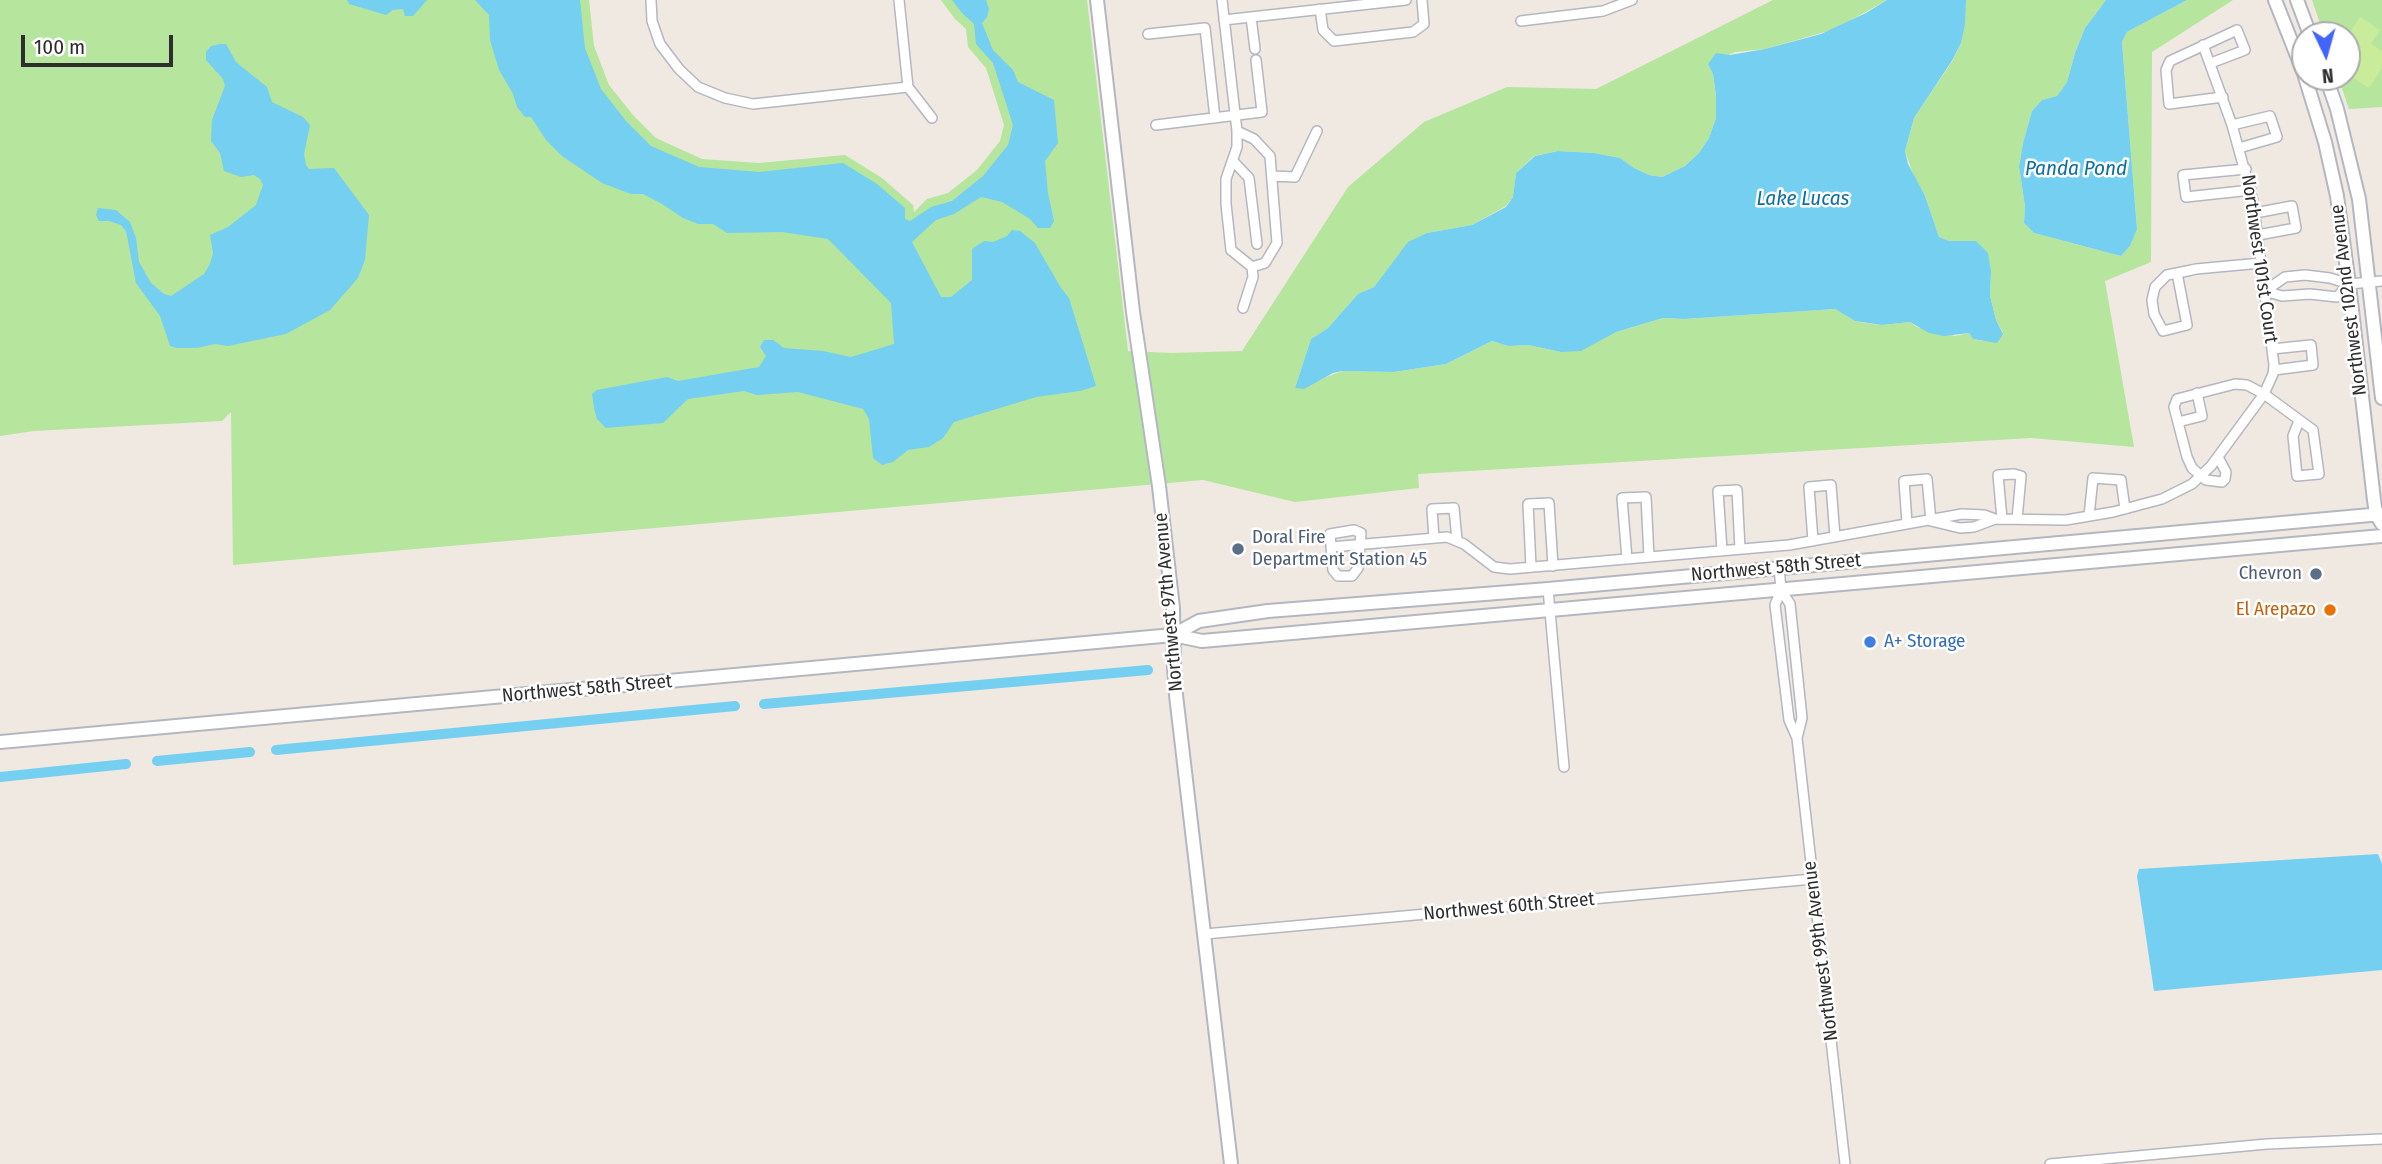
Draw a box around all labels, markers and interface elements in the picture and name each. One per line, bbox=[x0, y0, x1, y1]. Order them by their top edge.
scale bar bbox=[24, 21, 177, 65]
north arrow bbox=[2291, 21, 2361, 91]
text: 100 m bbox=[34, 34, 85, 60]
text: N bbox=[2321, 63, 2334, 87]
water label: Panda Pond bbox=[2025, 156, 2127, 182]
street label: Northwest 101st Court bbox=[2236, 173, 2282, 345]
water label: Lake Lucas bbox=[1757, 186, 1849, 212]
street label: Northwest 102nd Avenue bbox=[2326, 203, 2372, 397]
street label: Northwest 97th Avenue bbox=[1150, 512, 1188, 692]
place label: Doral Fire Department Station 45 bbox=[1252, 527, 1427, 571]
marker: Doral Fire Department Station 45 bbox=[1230, 541, 1246, 557]
street label: Northwest 58th Street bbox=[1690, 549, 1862, 587]
place label: Chevron bbox=[2239, 563, 2302, 585]
marker: Chevron bbox=[2308, 566, 2324, 582]
place label: El Arepazo bbox=[2236, 599, 2316, 621]
marker: El Arepazo bbox=[2322, 602, 2338, 618]
place label: A+ Storage bbox=[1884, 631, 1965, 653]
marker: A+ Storage bbox=[1862, 634, 1878, 650]
street label: Northwest 58th Street bbox=[501, 670, 673, 708]
street label: Northwest 99th Avenue bbox=[1799, 860, 1843, 1042]
street label: Northwest 60th Street bbox=[1422, 888, 1596, 926]

